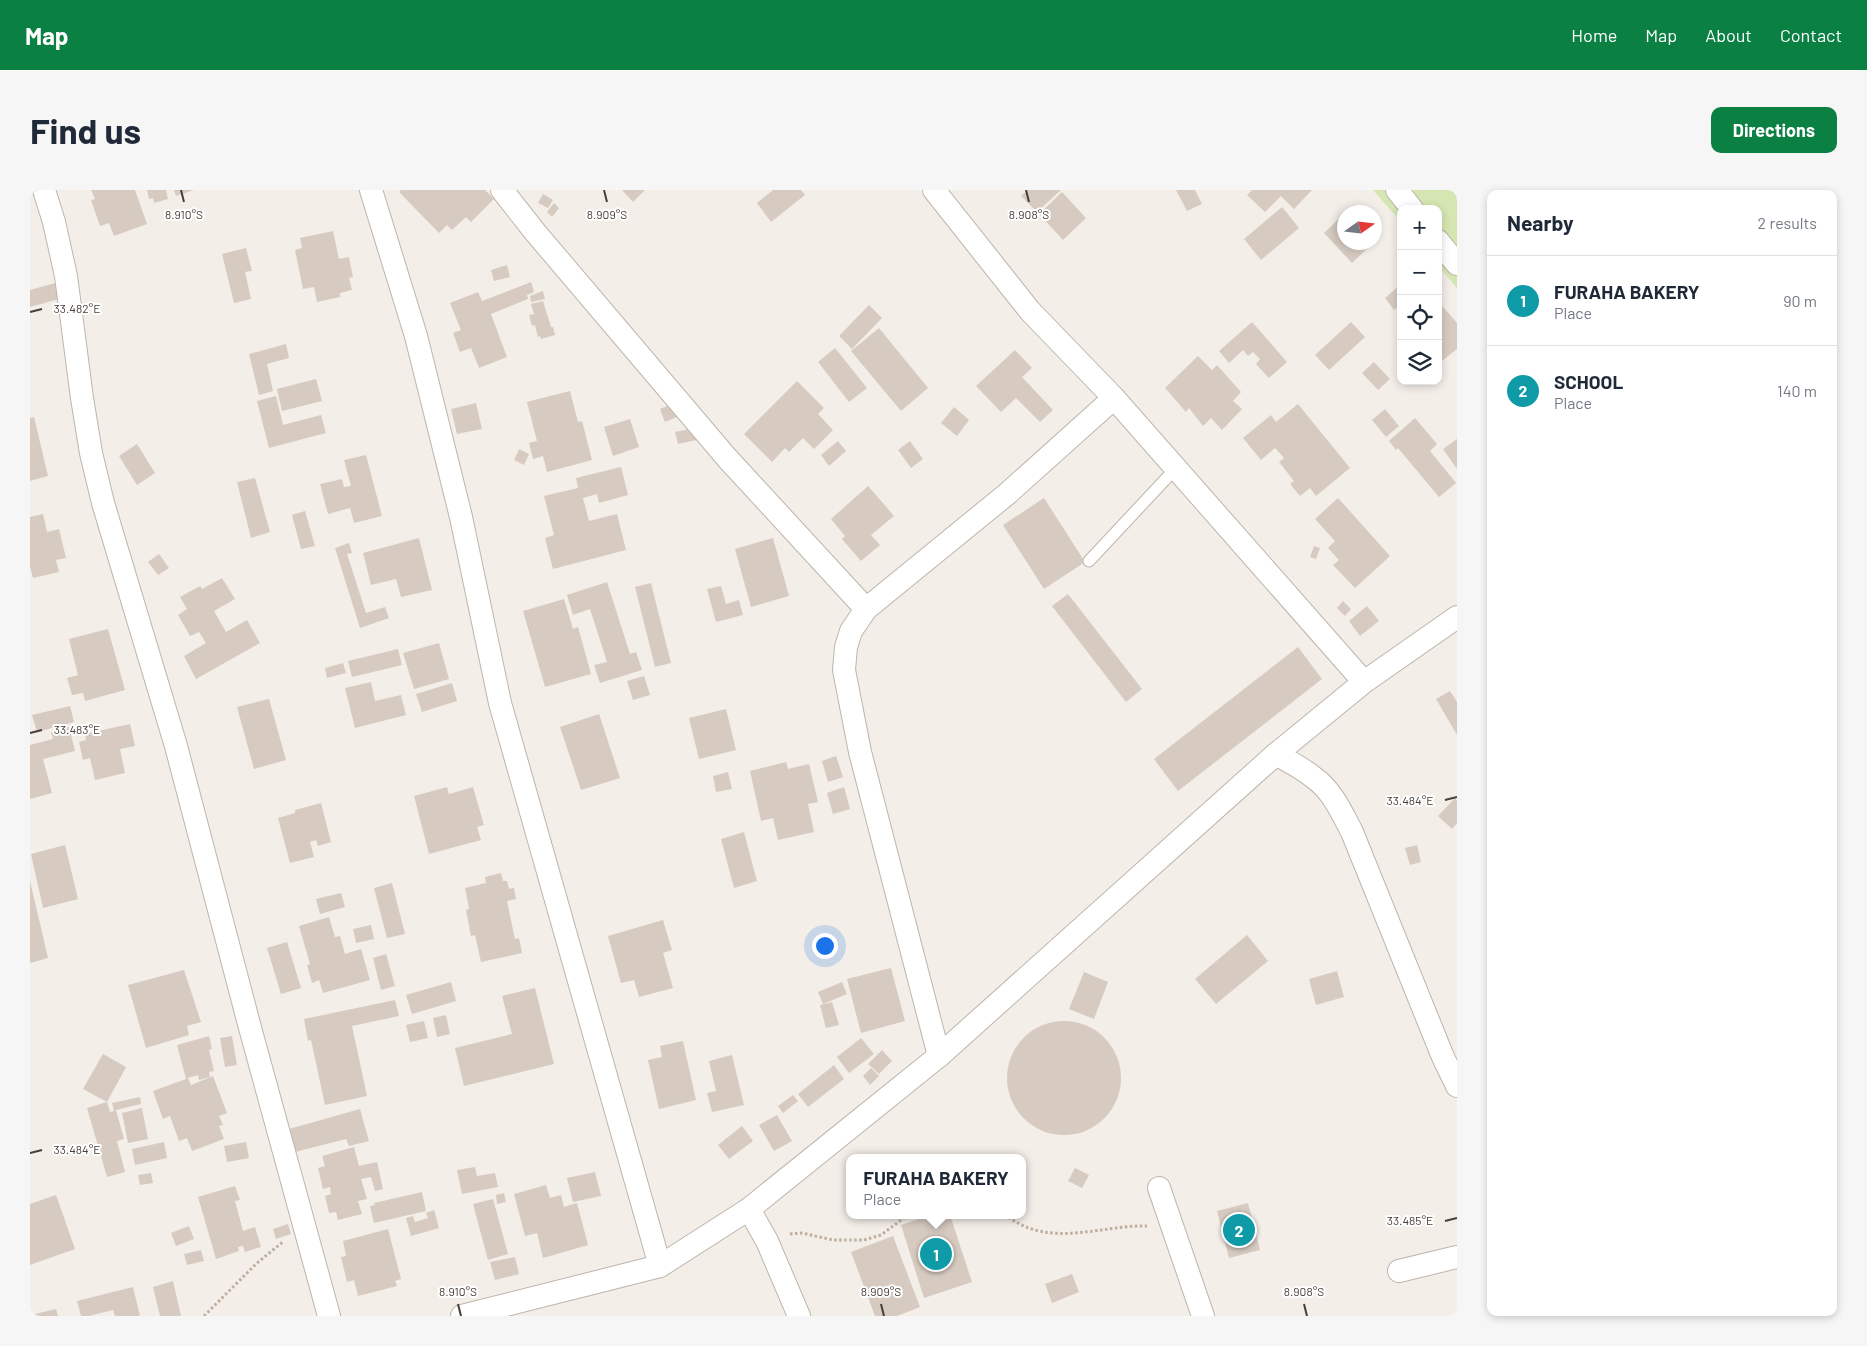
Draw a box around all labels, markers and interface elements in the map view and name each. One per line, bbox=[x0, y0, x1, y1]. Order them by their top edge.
text: Map bbox=[25, 21, 68, 50]
text: Home bbox=[1571, 24, 1617, 46]
text: Map bbox=[1645, 24, 1677, 46]
text: About bbox=[1705, 24, 1752, 46]
text: Contact bbox=[1780, 24, 1842, 46]
button: Directions bbox=[1711, 107, 1837, 153]
text: Find us bbox=[30, 109, 141, 151]
north arrow bbox=[1337, 205, 1382, 250]
map controls bbox=[1397, 205, 1442, 385]
button: + bbox=[1397, 205, 1442, 250]
text: 8.910°S bbox=[165, 207, 203, 221]
text: 8.909°S bbox=[587, 207, 627, 221]
text: 8.908°S bbox=[1009, 207, 1049, 221]
text: Nearby bbox=[1507, 210, 1573, 235]
text: 2 results bbox=[1758, 213, 1817, 232]
button: − bbox=[1397, 250, 1442, 295]
text: FURAHA BAKERY bbox=[1554, 280, 1699, 303]
text: 1 bbox=[1520, 291, 1526, 310]
text: 90 m bbox=[1783, 291, 1817, 310]
button: locate bbox=[1397, 295, 1442, 340]
text: 33.482°E bbox=[54, 301, 100, 315]
text: Place bbox=[1554, 303, 1592, 322]
button: layers bbox=[1397, 340, 1442, 385]
text: SCHOOL bbox=[1554, 370, 1623, 393]
text: 2 bbox=[1519, 381, 1527, 400]
text: 140 m bbox=[1777, 381, 1817, 400]
text: Place bbox=[1554, 393, 1592, 412]
text: 33.483°E bbox=[54, 722, 100, 736]
text: 33.484°E bbox=[1386, 793, 1434, 807]
your location bbox=[812, 933, 838, 959]
text: 33.484°E bbox=[53, 1142, 101, 1156]
popup bbox=[846, 1154, 1026, 1219]
text: FURAHA BAKERY bbox=[863, 1166, 1009, 1189]
text: Place bbox=[863, 1189, 901, 1208]
pin: 2 bbox=[1223, 1211, 1255, 1249]
text: 33.485°E bbox=[1387, 1213, 1433, 1227]
pin: 1 bbox=[920, 1235, 952, 1273]
text: 8.910°S bbox=[439, 1284, 477, 1298]
text: 8.909°S bbox=[861, 1284, 901, 1298]
text: 8.908°S bbox=[1284, 1284, 1324, 1298]

